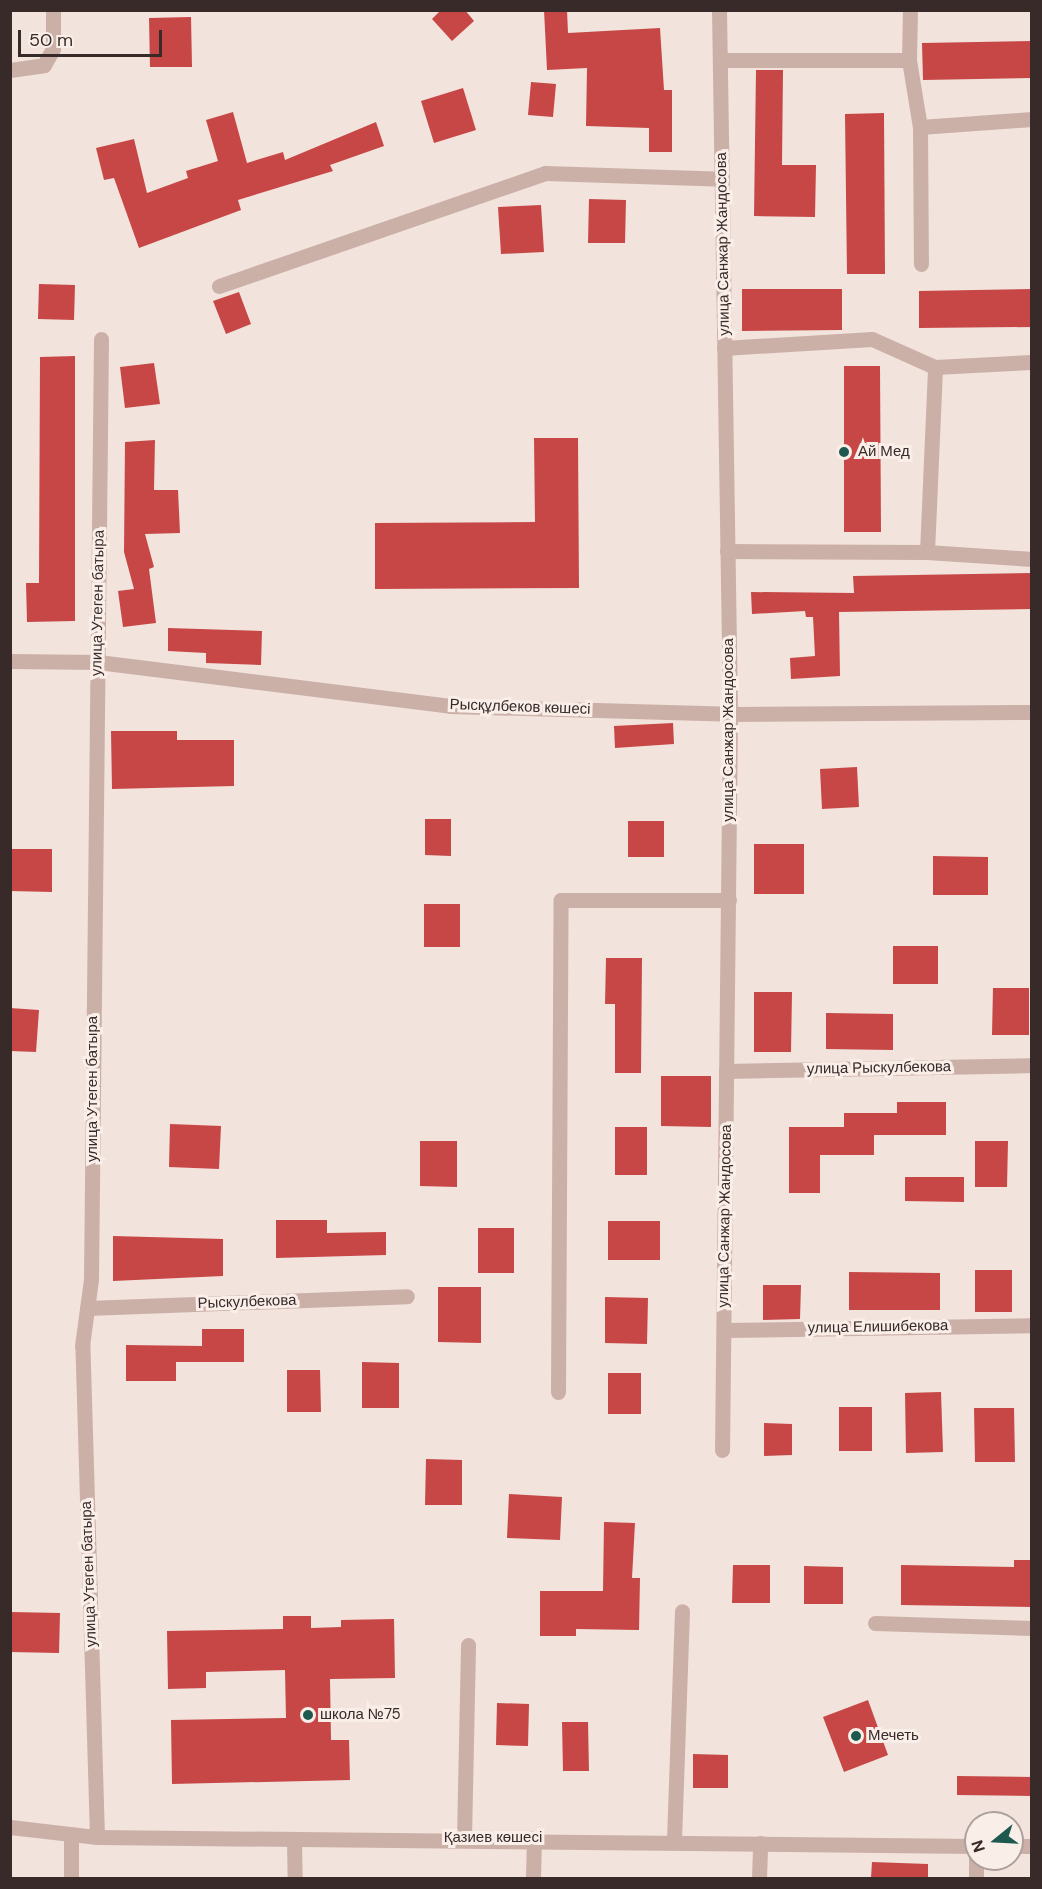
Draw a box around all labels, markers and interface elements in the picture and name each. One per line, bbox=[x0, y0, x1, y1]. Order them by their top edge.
scale bar bbox=[21, 18, 165, 56]
text: 50 m bbox=[29, 28, 73, 52]
street label: улица Санжар Жандосова bbox=[712, 152, 734, 336]
marker: Ай Мед bbox=[835, 443, 853, 461]
place label: Ай Мед bbox=[858, 443, 910, 461]
street label: улица Утеген батыра bbox=[88, 530, 108, 676]
street label: улица Санжар Жандосова bbox=[720, 638, 738, 822]
street label: Рысқұлбеков көшесі bbox=[449, 696, 591, 718]
street label: улица Утеген батыра bbox=[84, 1016, 102, 1162]
street label: улица Рыскулбекова bbox=[807, 1058, 951, 1078]
street label: улица Санжар Жандосова bbox=[714, 1124, 736, 1308]
street label: Рыскулбекова bbox=[197, 1291, 297, 1313]
street label: улица Елишибекова bbox=[807, 1317, 949, 1337]
street label: улица Утеген батыра bbox=[77, 1501, 101, 1647]
place label: школа №75 bbox=[320, 1706, 401, 1724]
marker: школа №75 bbox=[301, 1708, 315, 1722]
place label: Мечеть bbox=[868, 1727, 919, 1745]
marker: Мечеть bbox=[849, 1729, 863, 1743]
north arrow bbox=[964, 1811, 1024, 1871]
street label: Қазиев көшесі bbox=[444, 1829, 542, 1847]
text: N bbox=[967, 1837, 990, 1855]

